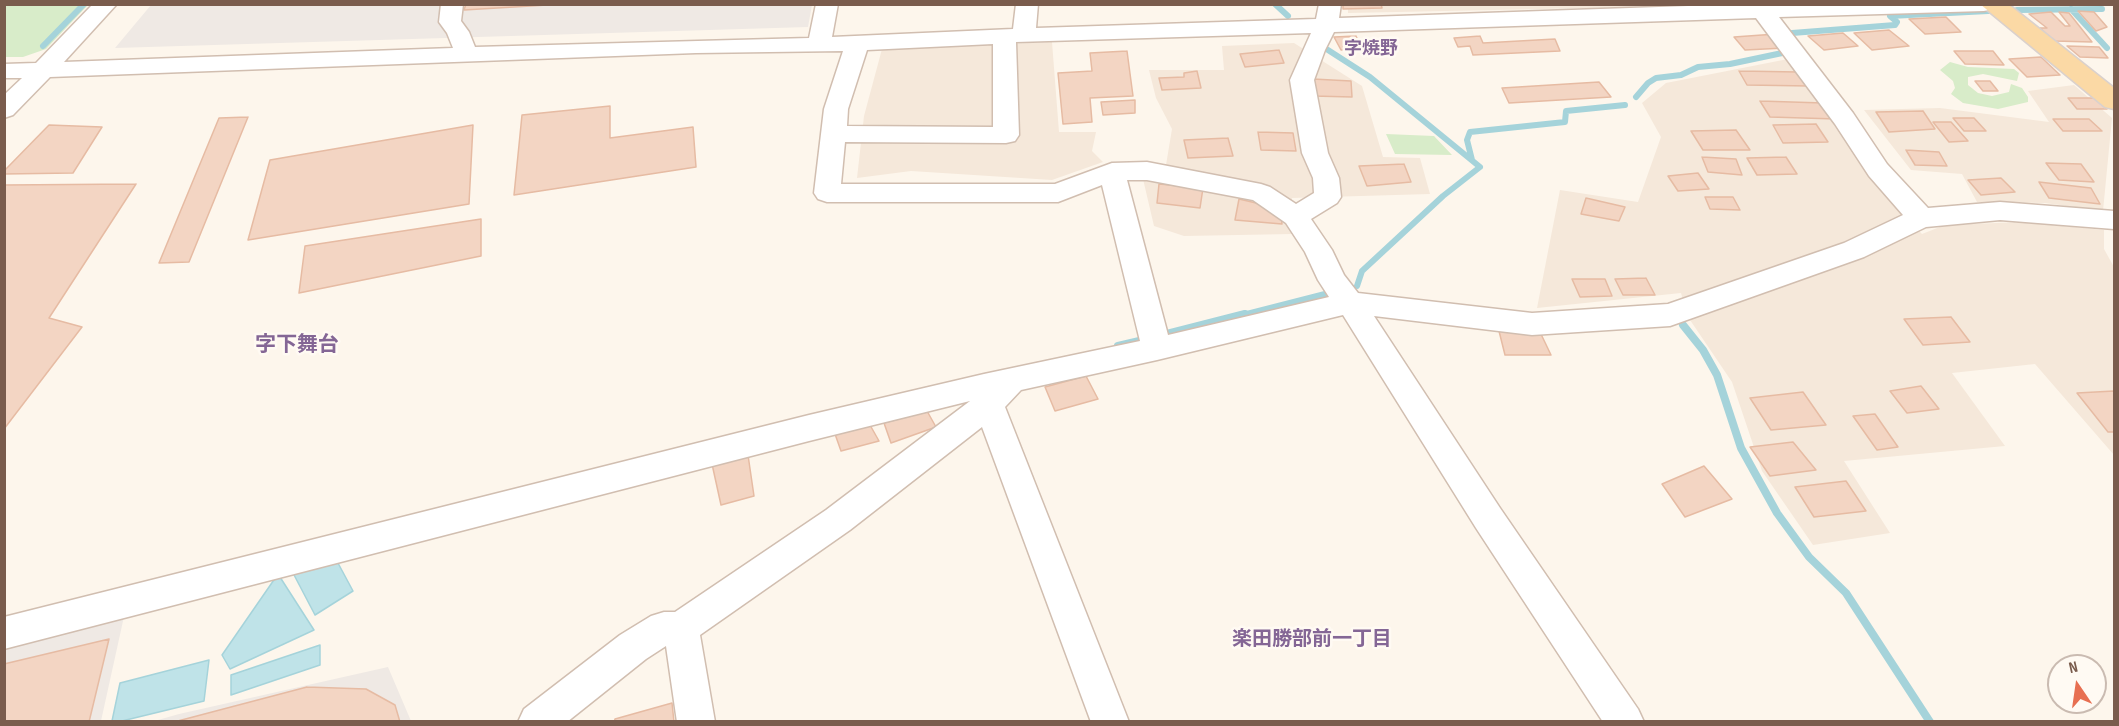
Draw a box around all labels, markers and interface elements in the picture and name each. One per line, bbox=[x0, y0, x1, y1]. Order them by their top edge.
district label: 字焼野 bbox=[1344, 38, 1398, 60]
district label: 字下舞台 bbox=[255, 333, 339, 359]
district label: 楽田勝部前一丁目 bbox=[1232, 628, 1392, 652]
north arrow bbox=[2047, 654, 2107, 714]
text: N bbox=[2067, 658, 2080, 678]

